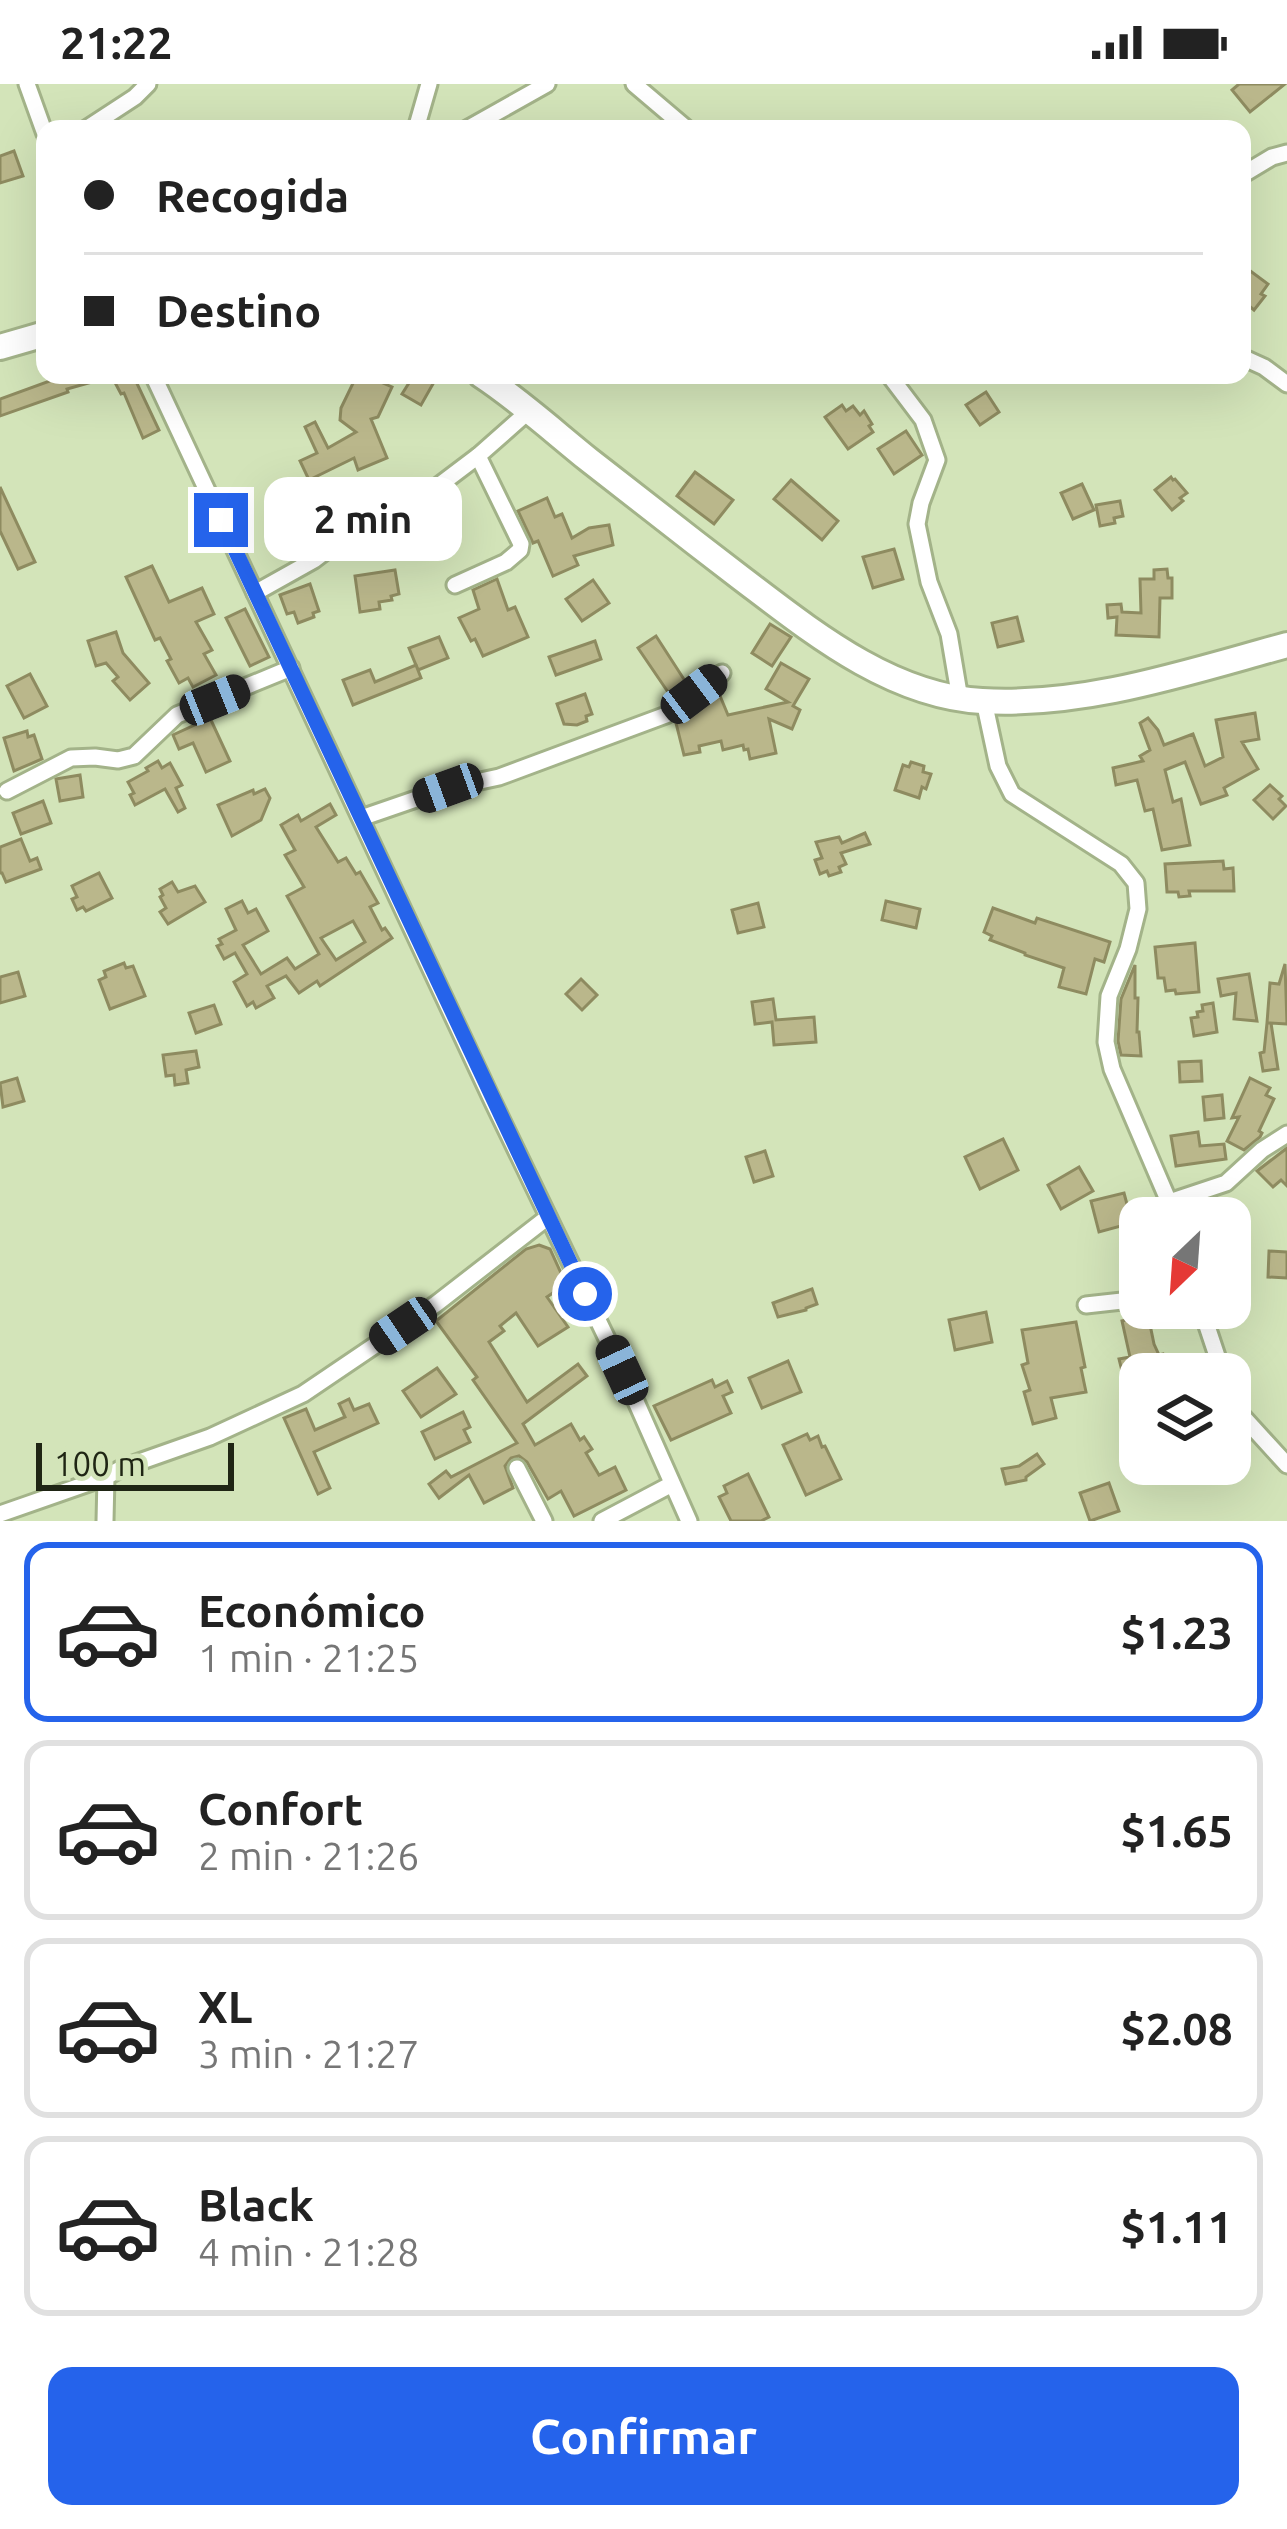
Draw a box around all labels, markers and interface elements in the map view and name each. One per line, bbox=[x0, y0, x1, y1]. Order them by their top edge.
text: 21:22 bbox=[60, 17, 173, 68]
text: Recogida bbox=[156, 170, 349, 221]
text: Destino bbox=[156, 285, 321, 336]
callout: 2 min bbox=[263, 478, 461, 562]
route end bbox=[194, 493, 248, 547]
text: 2 min bbox=[314, 497, 412, 540]
car bbox=[654, 658, 734, 730]
car bbox=[175, 670, 255, 730]
car bbox=[408, 759, 488, 817]
north arrow bbox=[1119, 1197, 1251, 1329]
map controls bbox=[1119, 1197, 1251, 1485]
route start bbox=[558, 1267, 612, 1321]
car bbox=[363, 1291, 443, 1361]
car bbox=[590, 1330, 654, 1410]
button: layers bbox=[1119, 1353, 1251, 1485]
scale bar bbox=[36, 1437, 234, 1490]
text: 100 m bbox=[54, 1445, 146, 1482]
icon: car bbox=[54, 1578, 162, 1686]
text: Económico bbox=[198, 1585, 426, 1636]
text: $1.23 bbox=[1120, 1607, 1233, 1658]
text: 1 min · 21:25 bbox=[198, 1636, 419, 1679]
icon: car bbox=[54, 1776, 162, 1884]
text: Confort bbox=[198, 1783, 363, 1834]
text: $1.65 bbox=[1120, 1805, 1233, 1856]
text: 2 min · 21:26 bbox=[198, 1834, 419, 1877]
icon: car bbox=[54, 1974, 162, 2082]
text: XL bbox=[198, 1981, 252, 2032]
text: $2.08 bbox=[1120, 2003, 1233, 2054]
text: 3 min · 21:27 bbox=[198, 2032, 419, 2075]
icon: car bbox=[54, 2172, 162, 2280]
text: Black bbox=[198, 2179, 314, 2230]
text: $1.11 bbox=[1120, 2201, 1233, 2252]
text: 4 min · 21:28 bbox=[198, 2230, 419, 2273]
button: Confirmar bbox=[48, 2367, 1239, 2505]

